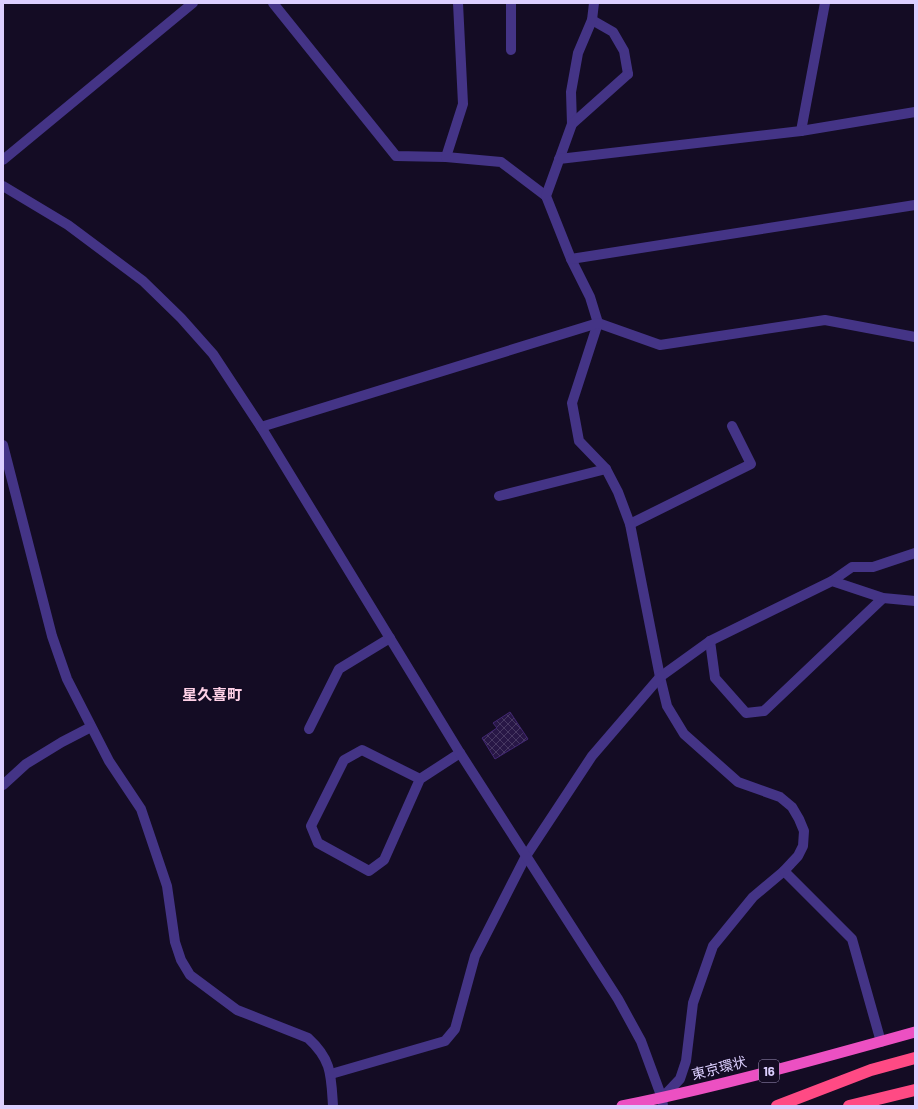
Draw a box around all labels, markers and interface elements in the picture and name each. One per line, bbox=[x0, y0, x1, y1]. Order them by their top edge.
district label: 星久喜町 bbox=[182, 685, 242, 703]
street label: 東京環状 bbox=[690, 1052, 748, 1083]
road number: 16 bbox=[759, 1060, 779, 1082]

